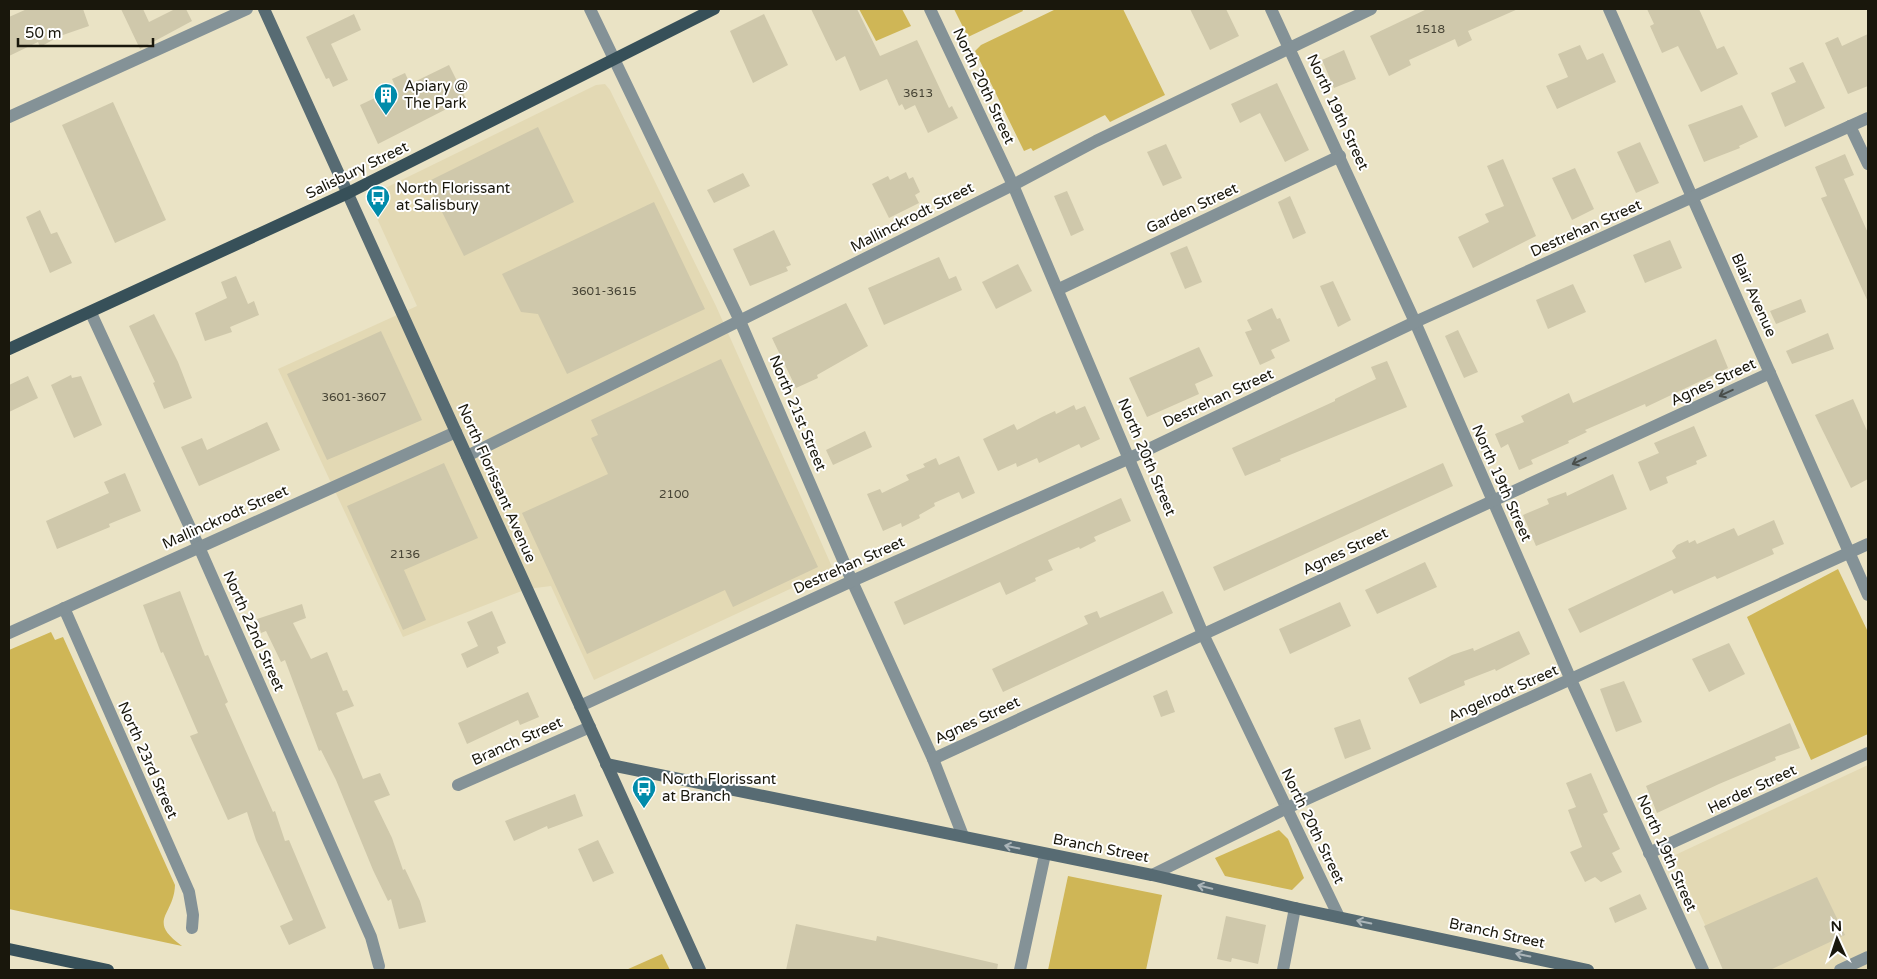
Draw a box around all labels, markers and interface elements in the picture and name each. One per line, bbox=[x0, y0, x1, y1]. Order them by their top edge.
scale bar bbox=[18, 15, 152, 47]
house number: 1518 bbox=[1415, 22, 1445, 36]
text: 50 m bbox=[25, 24, 62, 42]
street label: North 20th Street bbox=[949, 25, 1019, 147]
street label: North 19th Street bbox=[1303, 51, 1373, 173]
place label: Apiary @ The Park bbox=[404, 77, 468, 112]
building icon: Apiary @ The Park bbox=[373, 82, 399, 116]
house number: 3613 bbox=[903, 86, 933, 100]
street label: Salisbury Street bbox=[303, 137, 411, 203]
street label: Mallinckrodt Street bbox=[847, 178, 977, 256]
place label: North Florissant at Salisbury bbox=[396, 179, 511, 214]
street label: Garden Street bbox=[1143, 179, 1241, 237]
bus stop icon: North Florissant at Salisbury bbox=[365, 184, 391, 218]
street label: Destrehan Street bbox=[1528, 195, 1645, 261]
street label: Blair Avenue bbox=[1728, 250, 1780, 340]
house number: 3601-3615 bbox=[571, 284, 637, 298]
street label: North 21st Street bbox=[765, 352, 831, 474]
street label: Agnes Street bbox=[1667, 354, 1759, 410]
street label: Destrehan Street bbox=[1160, 364, 1276, 431]
one-way arrow bbox=[1719, 389, 1734, 399]
house number: 3601-3607 bbox=[321, 390, 387, 404]
street label: North 20th Street bbox=[1114, 396, 1180, 519]
street label: North Florissant Avenue bbox=[454, 401, 540, 565]
street label: North 19th Street bbox=[1468, 422, 1536, 544]
one-way arrow bbox=[1572, 457, 1587, 467]
street label: Mallinckrodt Street bbox=[159, 481, 291, 553]
house number: 2100 bbox=[659, 487, 690, 501]
street label: Agnes Street bbox=[1299, 523, 1391, 579]
street label: Destrehan Street bbox=[791, 532, 908, 598]
house number: 2136 bbox=[390, 547, 420, 561]
street label: North 22nd Street bbox=[219, 568, 289, 694]
street label: Angelrodt Street bbox=[1445, 661, 1561, 725]
street label: Agnes Street bbox=[931, 692, 1023, 748]
street label: North 23rd Street bbox=[114, 699, 182, 821]
street label: Branch Street bbox=[469, 713, 565, 769]
street label: Herder Street bbox=[1705, 761, 1799, 817]
street label: North 20th Street bbox=[1277, 765, 1349, 887]
place label: North Florissant at Branch bbox=[662, 770, 777, 805]
bus stop icon: North Florissant at Branch bbox=[631, 775, 657, 809]
street label: North 19th Street bbox=[1633, 792, 1701, 914]
street label: Branch Street bbox=[1051, 830, 1151, 866]
one-way arrow bbox=[1005, 841, 1021, 851]
one-way arrow bbox=[1198, 882, 1214, 891]
street label: Branch Street bbox=[1447, 914, 1547, 952]
north arrow bbox=[1812, 914, 1862, 964]
one-way arrow bbox=[1357, 917, 1373, 926]
text: N bbox=[1830, 918, 1842, 935]
one-way arrow bbox=[1516, 950, 1532, 959]

